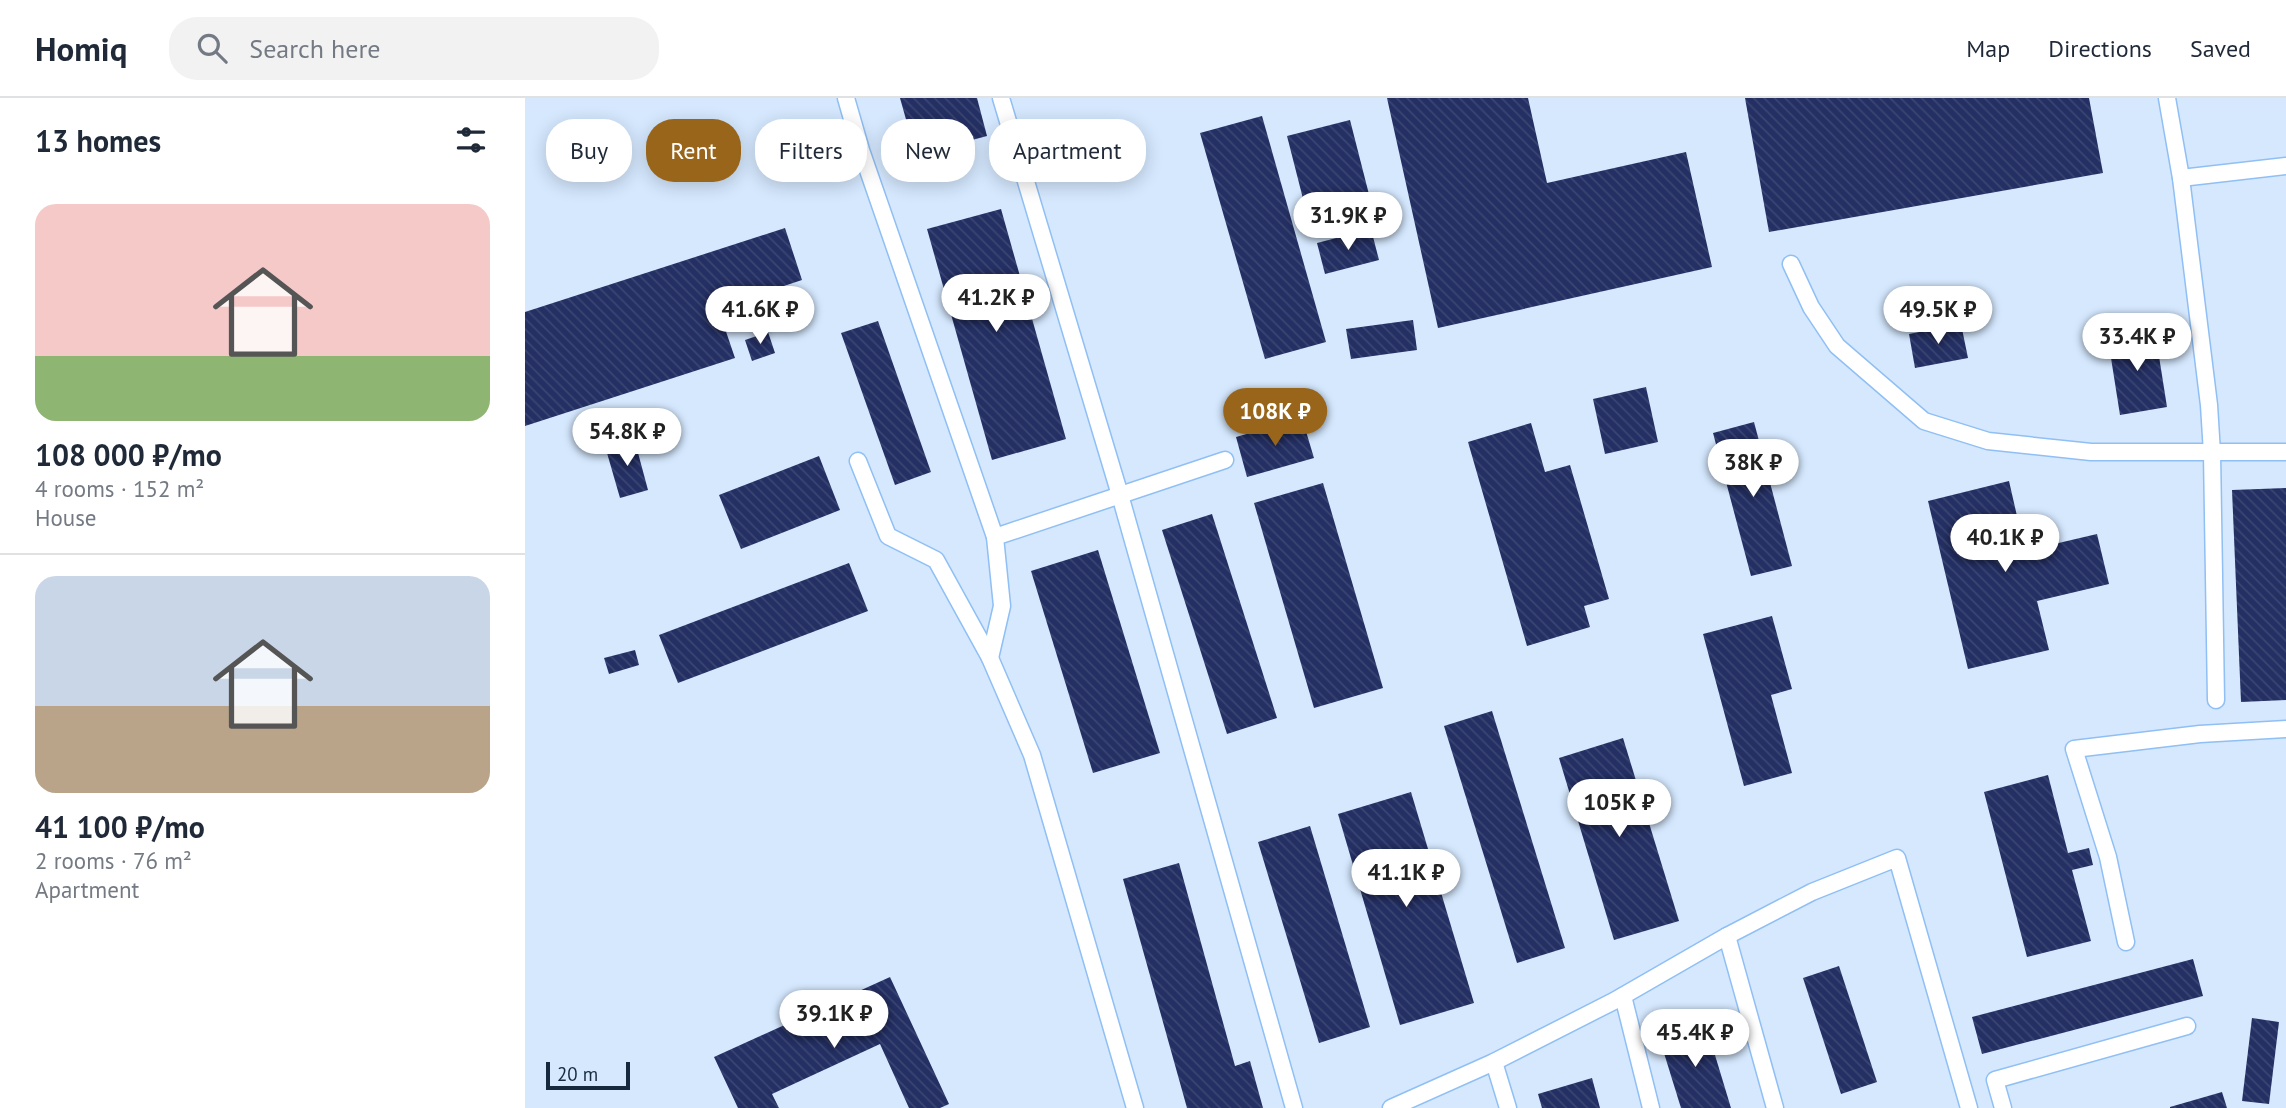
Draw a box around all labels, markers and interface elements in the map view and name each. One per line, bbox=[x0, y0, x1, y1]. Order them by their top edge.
search box bbox=[169, 17, 659, 80]
text: Homiq bbox=[35, 27, 127, 70]
icon: search bbox=[193, 29, 231, 67]
text: Search here bbox=[249, 32, 380, 65]
text: Map bbox=[1966, 33, 2010, 64]
text: Directions bbox=[2048, 33, 2152, 64]
text: Saved bbox=[2190, 33, 2251, 64]
chip: Buy bbox=[546, 119, 632, 182]
chip: Rent bbox=[646, 119, 741, 182]
chip: Filters bbox=[755, 119, 867, 182]
chip: New bbox=[881, 119, 975, 182]
chip: Apartment bbox=[989, 119, 1146, 182]
text: 13 homes bbox=[35, 121, 161, 160]
icon: filters bbox=[452, 121, 490, 159]
pin: 31.9K ₽ bbox=[1283, 192, 1413, 252]
text: 31.9K ₽ bbox=[1309, 200, 1387, 229]
icon: home bbox=[200, 249, 326, 375]
pin: 41.2K ₽ bbox=[931, 274, 1061, 334]
text: 41.2K ₽ bbox=[957, 282, 1035, 311]
pin: 41.6K ₽ bbox=[695, 286, 825, 346]
pin: 49.5K ₽ bbox=[1873, 286, 2003, 346]
text: 41.6K ₽ bbox=[721, 294, 799, 323]
text: 49.5K ₽ bbox=[1899, 294, 1977, 323]
pin: 33.4K ₽ bbox=[2072, 314, 2202, 373]
text: 33.4K ₽ bbox=[2098, 321, 2176, 350]
pin: 108K ₽ bbox=[1218, 388, 1332, 448]
text: 108K ₽ bbox=[1239, 396, 1311, 425]
pin: 54.8K ₽ bbox=[562, 408, 692, 468]
text: 54.8K ₽ bbox=[588, 416, 666, 445]
text: 108 000 ₽/mo bbox=[35, 435, 222, 474]
pin: 38K ₽ bbox=[1704, 440, 1802, 499]
text: 38K ₽ bbox=[1724, 447, 1782, 476]
text: 4 rooms · 152 m² bbox=[35, 474, 204, 503]
text: House bbox=[35, 503, 97, 532]
pin: 40.1K ₽ bbox=[1940, 514, 2070, 574]
text: 40.1K ₽ bbox=[1966, 522, 2044, 551]
icon: home bbox=[200, 621, 326, 747]
pin: 105K ₽ bbox=[1562, 780, 1676, 839]
text: 105K ₽ bbox=[1583, 787, 1655, 816]
text: 41 100 ₽/mo bbox=[35, 807, 205, 846]
text: 2 rooms · 76 m² bbox=[35, 846, 192, 875]
pin: 41.1K ₽ bbox=[1341, 850, 1471, 909]
text: 41.1K ₽ bbox=[1367, 857, 1445, 886]
text: Apartment bbox=[35, 875, 139, 904]
pin: 39.1K ₽ bbox=[769, 990, 899, 1050]
text: 39.1K ₽ bbox=[795, 998, 873, 1027]
pin: 45.4K ₽ bbox=[1630, 1010, 1760, 1069]
text: 45.4K ₽ bbox=[1656, 1017, 1734, 1046]
scale bar bbox=[546, 1059, 630, 1091]
text: 20 m bbox=[557, 1062, 598, 1086]

